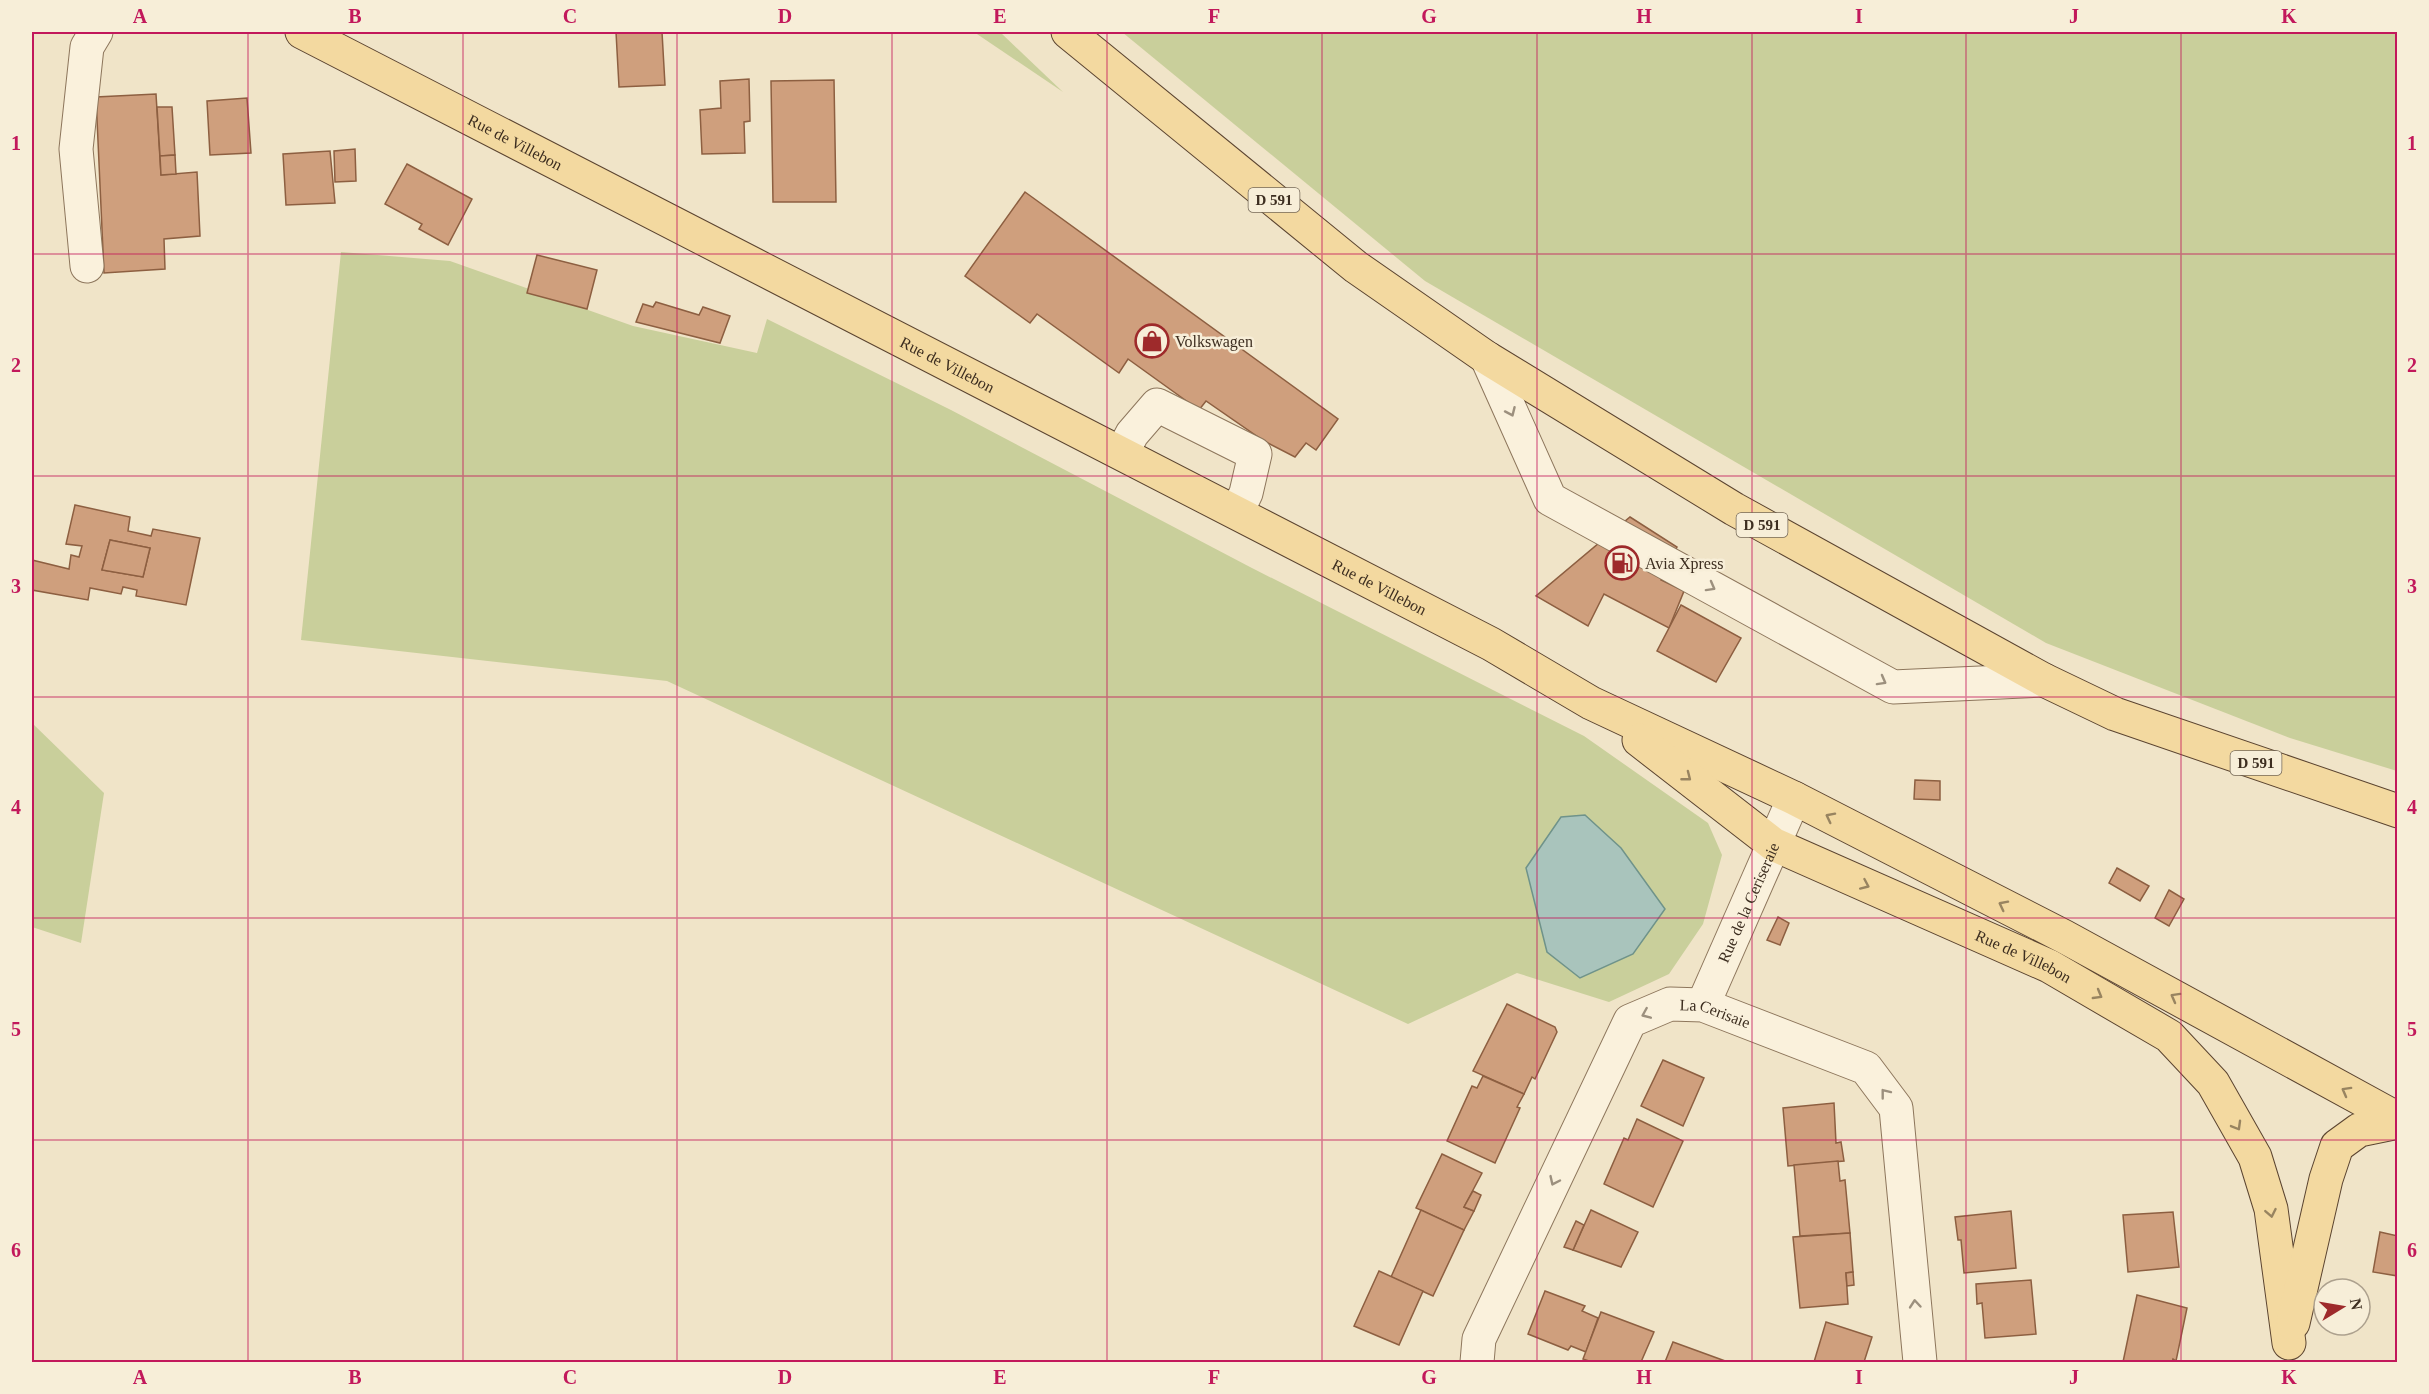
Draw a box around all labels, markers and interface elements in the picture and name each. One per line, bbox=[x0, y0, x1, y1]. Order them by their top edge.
text: A bbox=[133, 5, 148, 27]
text: B bbox=[348, 5, 362, 27]
text: C bbox=[563, 5, 577, 27]
text: D bbox=[778, 5, 792, 27]
text: E bbox=[993, 5, 1007, 27]
text: F bbox=[1208, 5, 1220, 27]
text: G bbox=[1421, 5, 1437, 27]
text: H bbox=[1636, 5, 1652, 27]
text: I bbox=[1855, 5, 1863, 27]
text: J bbox=[2069, 5, 2079, 27]
text: K bbox=[2281, 5, 2297, 27]
street label: Rue de Villebon bbox=[465, 111, 565, 173]
text: 1 bbox=[11, 132, 21, 154]
text: 1 bbox=[2407, 132, 2417, 154]
road number: D 591 bbox=[1248, 188, 1300, 212]
shop icon: Volkswagen bbox=[1134, 323, 1170, 359]
street label: Rue de Villebon bbox=[898, 333, 997, 396]
place label: Volkswagen bbox=[1175, 333, 1253, 351]
text: 2 bbox=[11, 354, 21, 376]
text: 2 bbox=[2407, 354, 2417, 376]
one-way arrow bbox=[1504, 405, 1516, 416]
road number: D 591 bbox=[1736, 513, 1788, 537]
fuel station icon: Avia Xpress bbox=[1604, 545, 1640, 581]
street label: Rue de Villebon bbox=[1330, 555, 1430, 618]
place label: Avia Xpress bbox=[1645, 555, 1723, 573]
text: 3 bbox=[11, 575, 21, 597]
text: 3 bbox=[2407, 575, 2417, 597]
one-way arrow bbox=[1705, 580, 1716, 591]
one-way arrow bbox=[1876, 674, 1887, 685]
road number: D 591 bbox=[2230, 751, 2282, 775]
one-way arrow bbox=[1680, 770, 1691, 781]
text: 4 bbox=[11, 796, 21, 818]
text: 4 bbox=[2407, 796, 2417, 818]
one-way arrow bbox=[1825, 812, 1836, 824]
street label: Rue de la Ceriseraie bbox=[1714, 840, 1782, 965]
one-way arrow bbox=[1859, 877, 1870, 889]
one-way arrow bbox=[1999, 901, 2010, 913]
street label: Rue de Villebon bbox=[1973, 926, 2074, 986]
one-way arrow bbox=[2092, 988, 2102, 999]
one-way arrow bbox=[2171, 993, 2181, 1004]
street label: La Cerisaie bbox=[1679, 996, 1753, 1031]
one-way arrow bbox=[1642, 1007, 1653, 1019]
text: 5 bbox=[11, 1018, 21, 1040]
text: 5 bbox=[2407, 1018, 2417, 1040]
one-way arrow bbox=[2342, 1087, 2352, 1098]
one-way arrow bbox=[1881, 1089, 1892, 1100]
one-way arrow bbox=[2230, 1120, 2241, 1130]
one-way arrow bbox=[1549, 1174, 1561, 1185]
one-way arrow bbox=[2264, 1207, 2277, 1217]
text: 6 bbox=[11, 1239, 21, 1261]
text: 6 bbox=[2407, 1239, 2417, 1261]
north arrow bbox=[2312, 1277, 2372, 1337]
text: N bbox=[2347, 1297, 2366, 1312]
one-way arrow bbox=[1909, 1300, 1922, 1309]
text: A bbox=[133, 1366, 148, 1388]
text: B bbox=[348, 1366, 362, 1388]
text: C bbox=[563, 1366, 577, 1388]
text: D bbox=[778, 1366, 792, 1388]
text: E bbox=[993, 1366, 1007, 1388]
text: F bbox=[1208, 1366, 1220, 1388]
text: G bbox=[1421, 1366, 1437, 1388]
text: H bbox=[1636, 1366, 1652, 1388]
text: I bbox=[1855, 1366, 1863, 1388]
text: J bbox=[2069, 1366, 2079, 1388]
text: K bbox=[2281, 1366, 2297, 1388]

